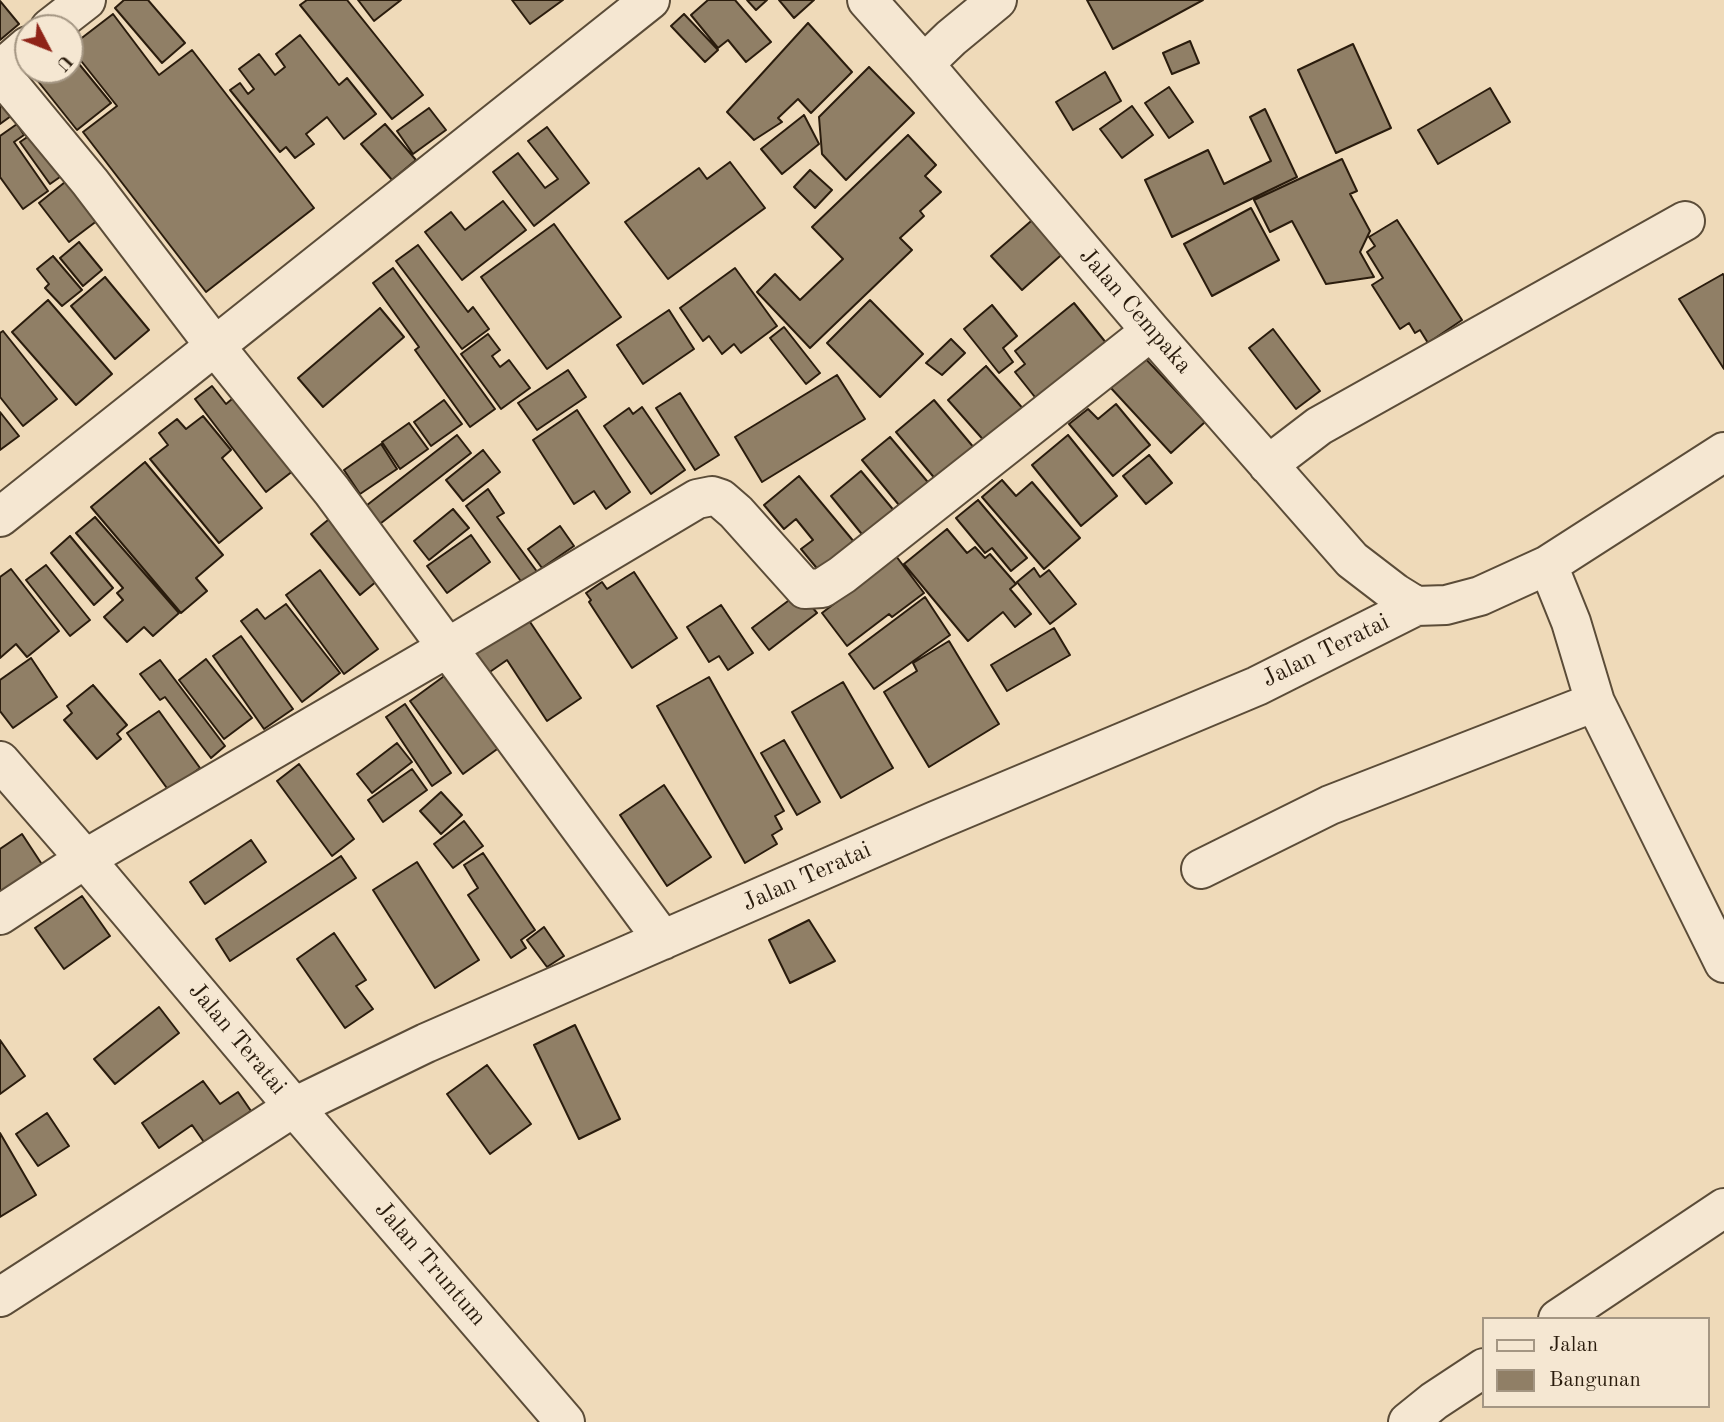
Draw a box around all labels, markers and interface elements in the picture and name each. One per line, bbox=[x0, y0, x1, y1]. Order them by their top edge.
north arrow bbox=[14, 14, 84, 84]
text: U bbox=[51, 50, 76, 74]
street label: Jalan Cempaka bbox=[1072, 242, 1198, 380]
street label: Jalan Teratai bbox=[1258, 608, 1394, 694]
street label: Jalan Teratai bbox=[738, 836, 876, 918]
street label: Jalan Teratai bbox=[182, 977, 292, 1101]
street label: Jalan Truntum bbox=[368, 1196, 492, 1332]
legend bbox=[1482, 1317, 1710, 1408]
text: Jalan bbox=[1549, 1335, 1598, 1356]
text: Bangunan bbox=[1549, 1370, 1641, 1391]

